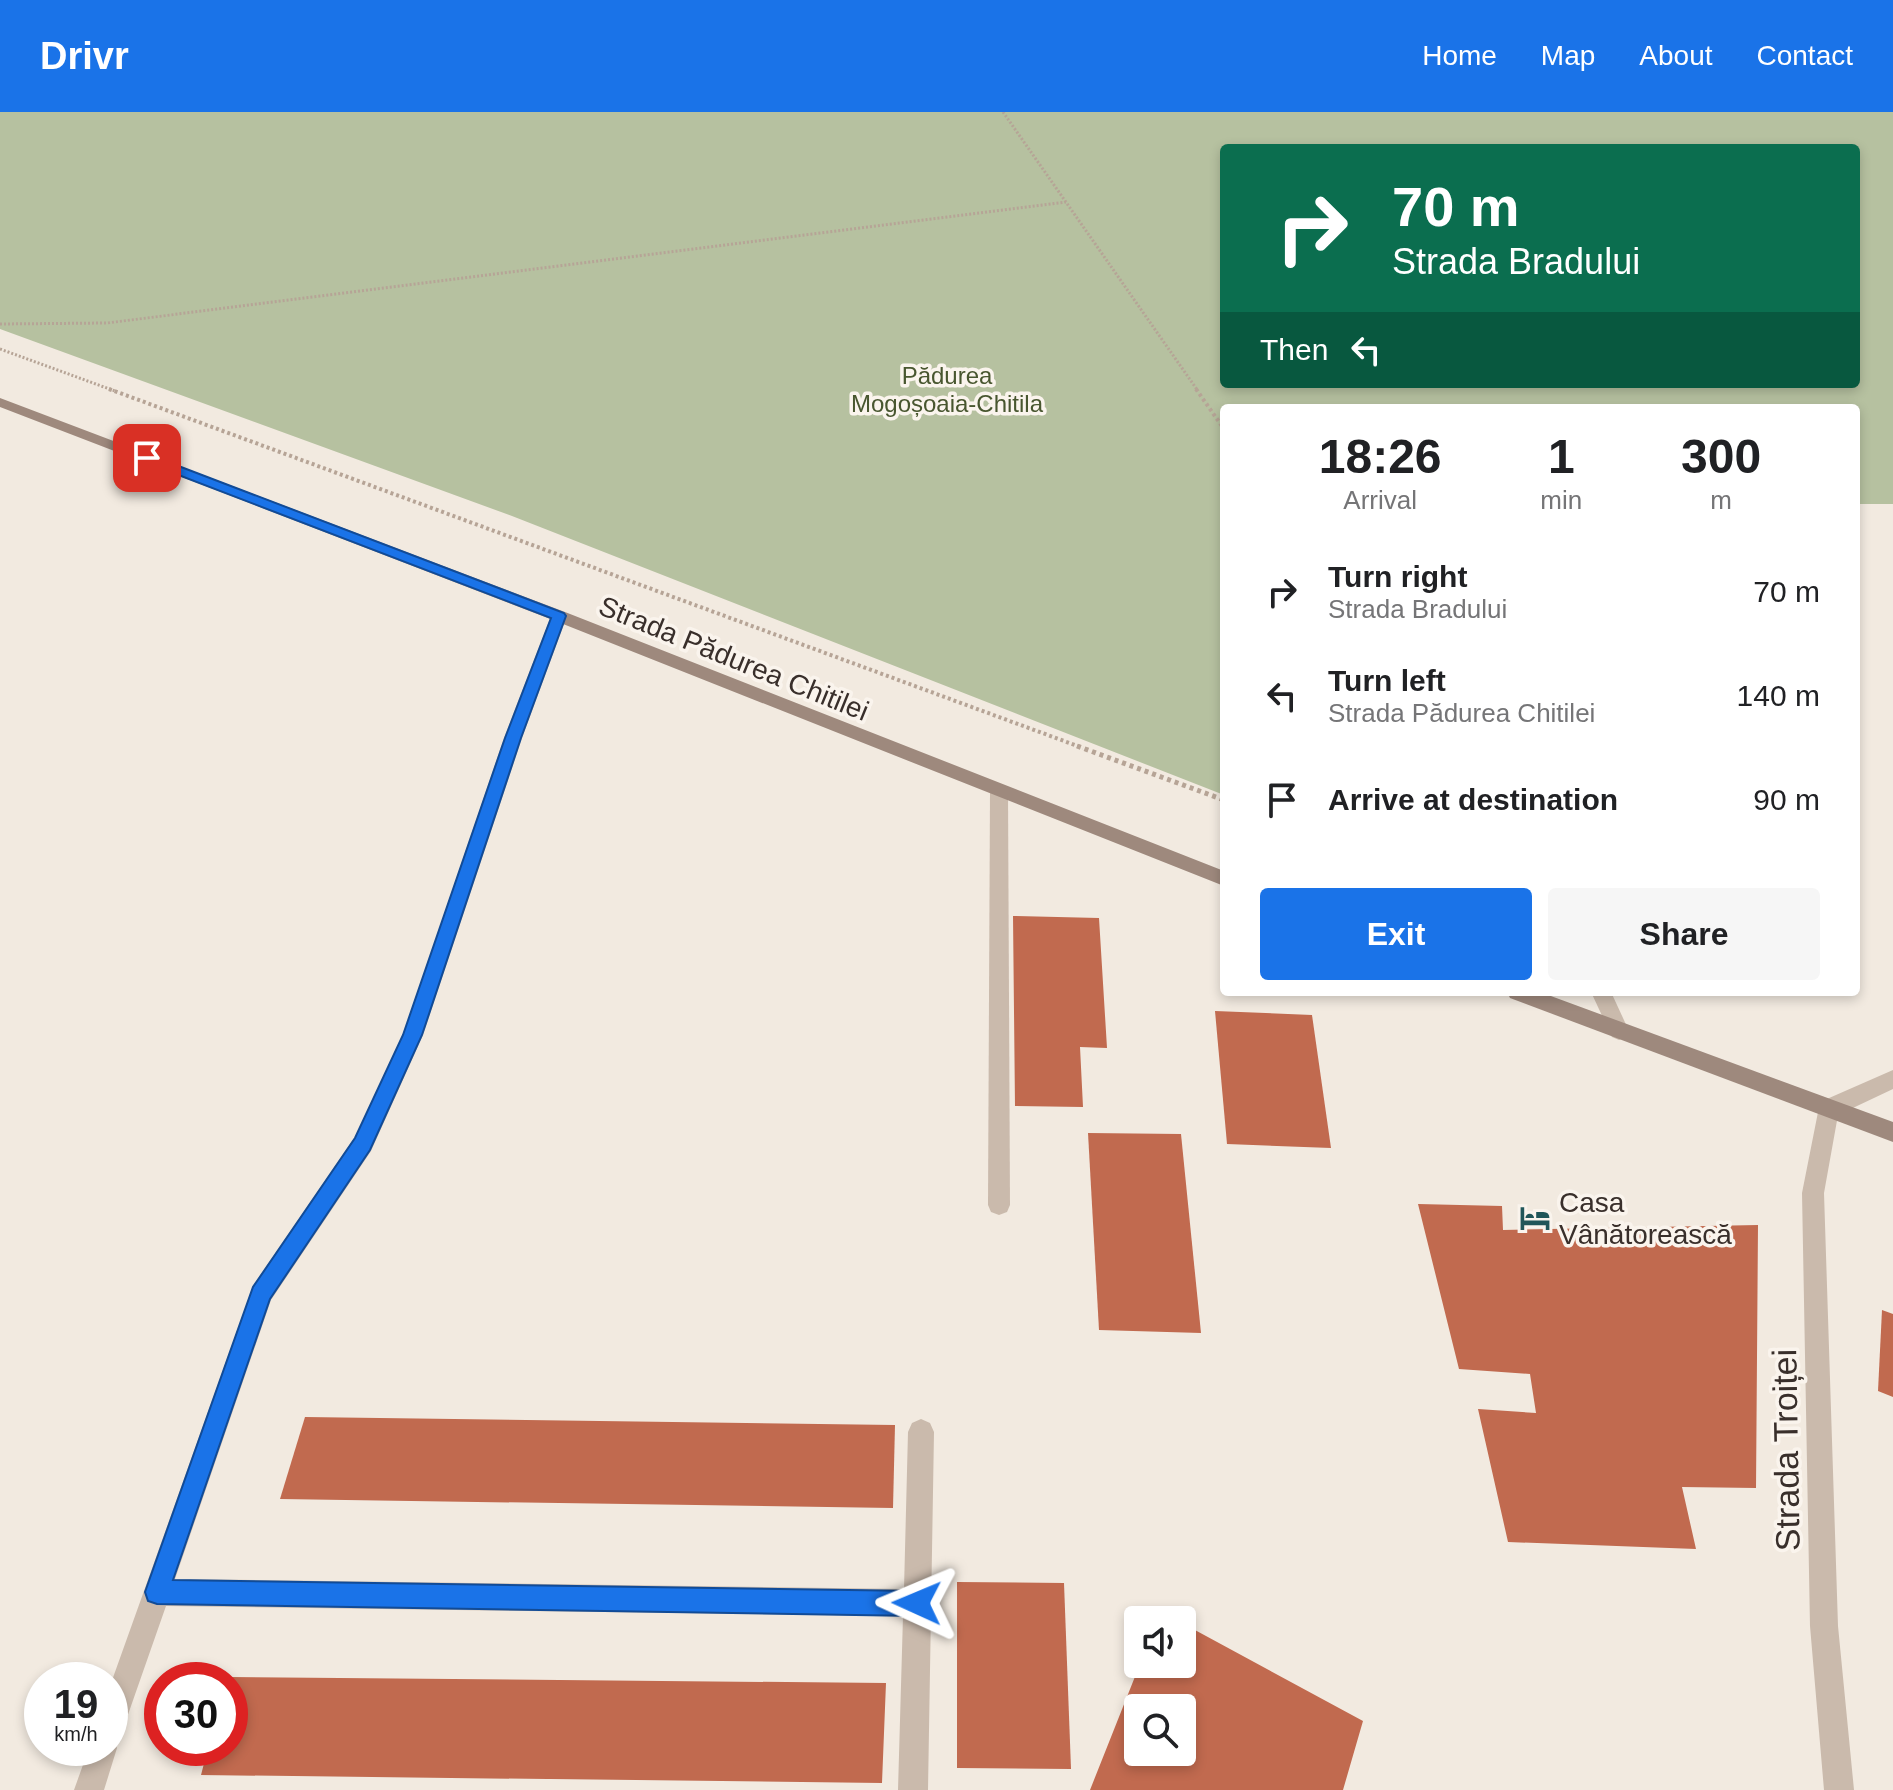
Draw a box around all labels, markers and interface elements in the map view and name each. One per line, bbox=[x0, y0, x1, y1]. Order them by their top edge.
text: Drivr bbox=[40, 35, 129, 77]
text: Home bbox=[1422, 40, 1497, 71]
text: Map bbox=[1541, 40, 1595, 71]
text: About bbox=[1639, 40, 1713, 71]
text: Contact bbox=[1757, 40, 1853, 71]
text: 70 m bbox=[1392, 175, 1520, 238]
icon: right bbox=[1260, 176, 1364, 280]
text: Strada Bradului bbox=[1392, 241, 1640, 282]
icon: left bbox=[1344, 328, 1388, 372]
text: Then bbox=[1260, 333, 1328, 366]
park label: Pădurea Mogoșoaia-Chitila bbox=[851, 362, 1044, 417]
pin bbox=[113, 424, 181, 492]
text: 18:26 bbox=[1319, 430, 1442, 483]
text: 1 bbox=[1548, 430, 1575, 483]
text: 300 bbox=[1681, 430, 1761, 483]
icon: arrive bbox=[125, 436, 169, 480]
text: Arrival bbox=[1343, 485, 1417, 515]
text: min bbox=[1540, 485, 1582, 515]
text: m bbox=[1710, 485, 1732, 515]
text: Turn right bbox=[1328, 560, 1467, 593]
icon: right bbox=[1260, 570, 1304, 614]
text: 70 m bbox=[1753, 575, 1820, 608]
street label: Strada Pădurea Chitilei bbox=[595, 590, 873, 727]
text: Strada Bradului bbox=[1328, 594, 1507, 624]
text: Turn left bbox=[1328, 664, 1446, 697]
icon: left bbox=[1260, 674, 1304, 718]
text: 140 m bbox=[1737, 679, 1820, 712]
text: Strada Pădurea Chitilei bbox=[1328, 698, 1595, 728]
icon: arrive bbox=[1260, 778, 1304, 822]
text: Arrive at destination bbox=[1328, 783, 1618, 816]
text: 90 m bbox=[1753, 783, 1820, 816]
button: Exit bbox=[1260, 888, 1532, 980]
button: Share bbox=[1548, 888, 1820, 980]
place label: Casa Vânătorească bbox=[1559, 1187, 1732, 1250]
hotel icon: Casa Vânătorească bbox=[1518, 1201, 1552, 1235]
street label: Strada Troiței bbox=[1765, 1349, 1807, 1551]
position arrow bbox=[875, 1561, 959, 1645]
map controls bbox=[1124, 1606, 1196, 1766]
button: sound bbox=[1124, 1606, 1196, 1678]
speed limit sign: 30 bbox=[144, 1662, 248, 1766]
text: 19 bbox=[54, 1682, 98, 1726]
button: search bbox=[1124, 1694, 1196, 1766]
text: km/h bbox=[54, 1723, 98, 1745]

